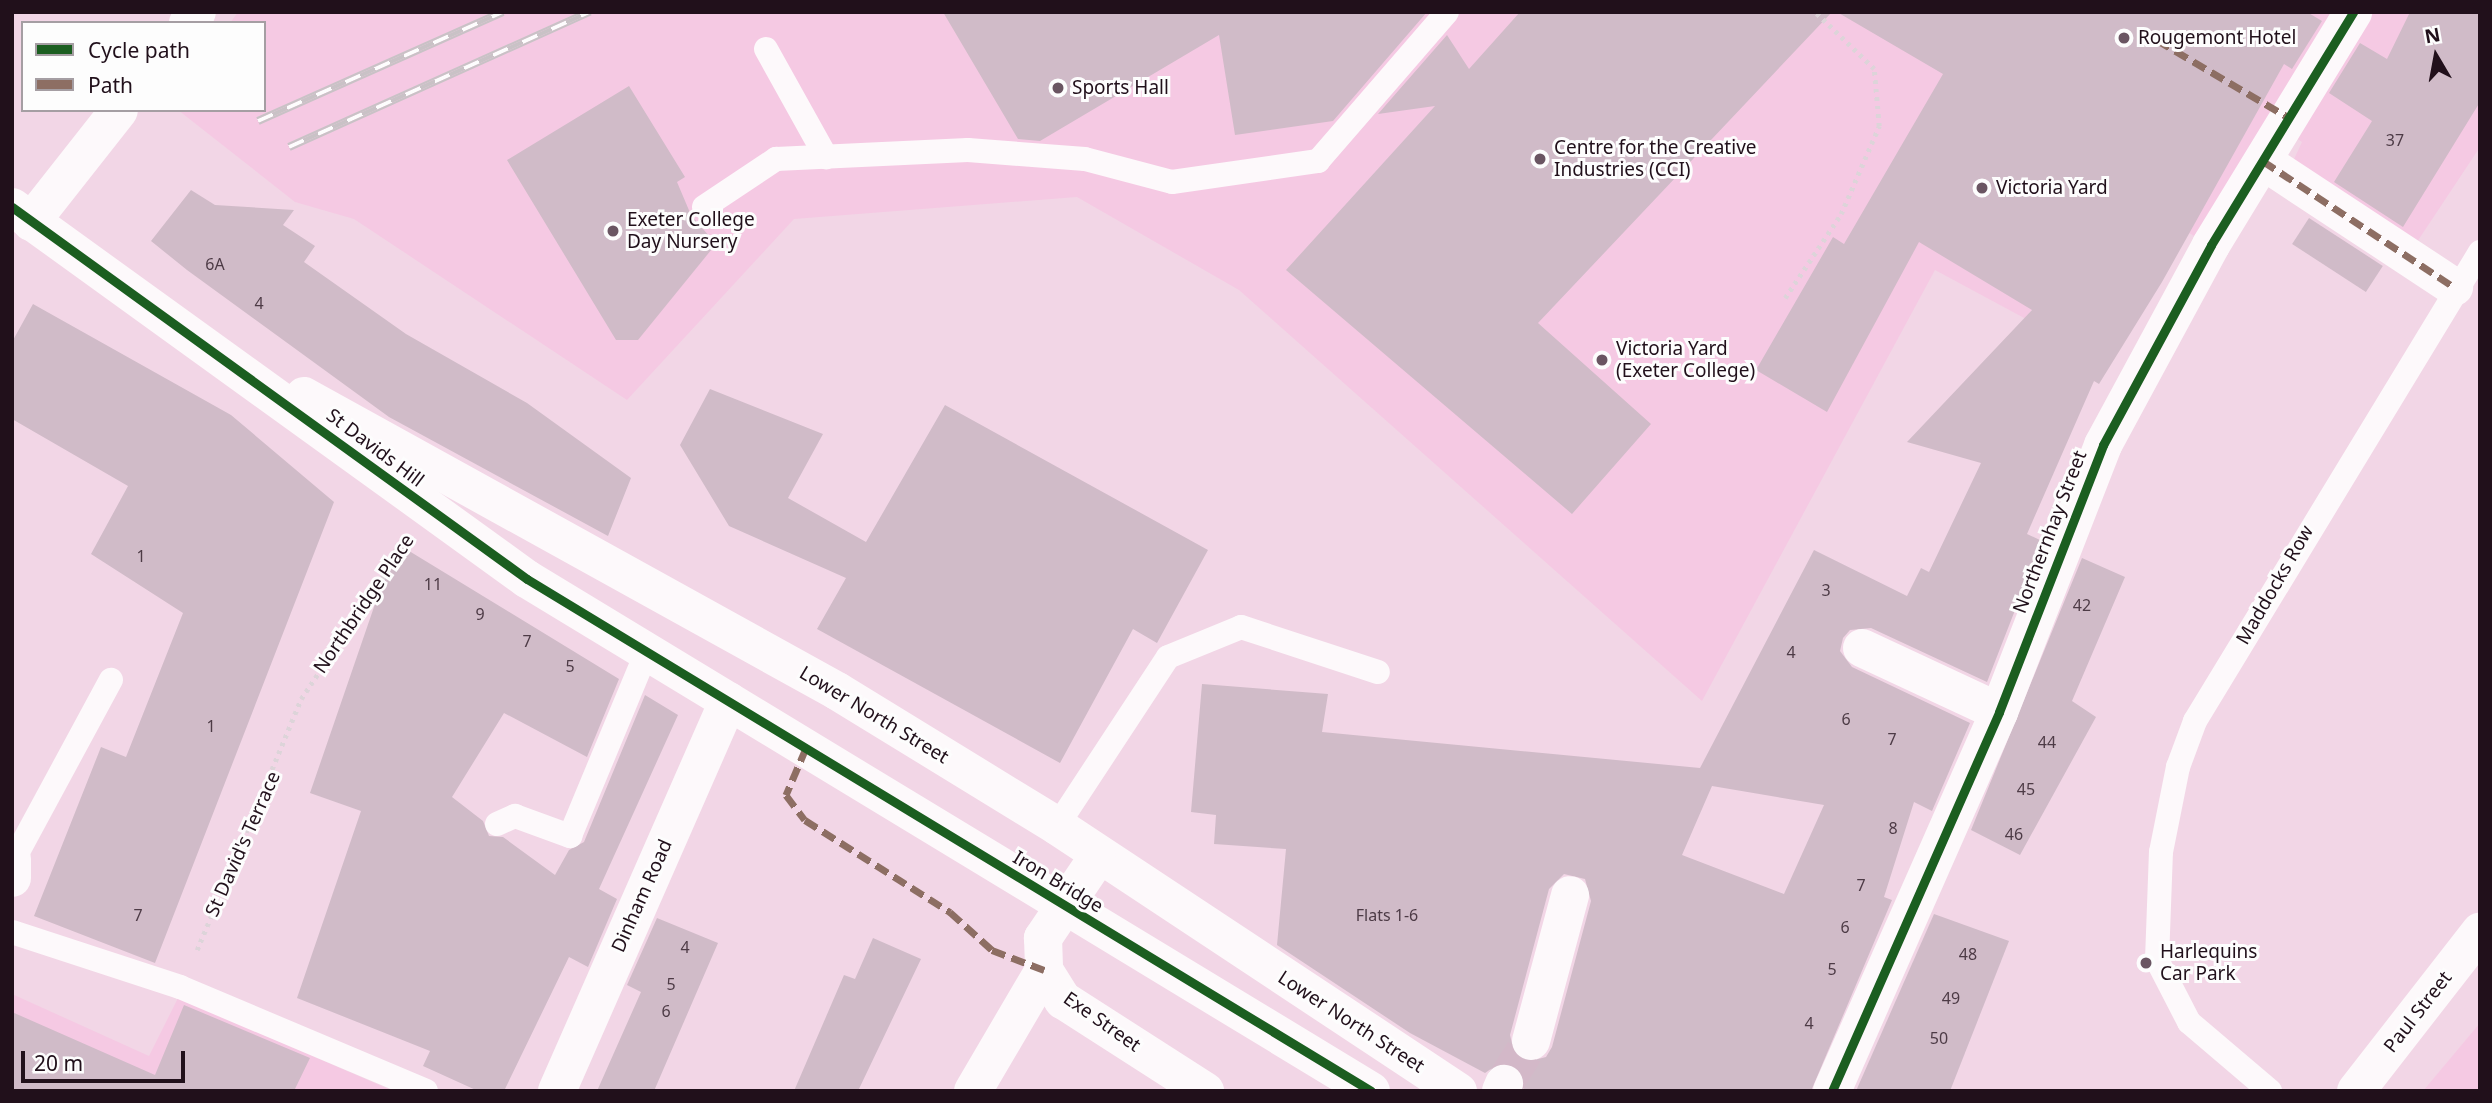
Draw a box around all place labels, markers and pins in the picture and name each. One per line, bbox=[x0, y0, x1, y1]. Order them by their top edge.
place label: Rougemont Hotel bbox=[2138, 27, 2296, 49]
marker: Rougemont Hotel bbox=[2116, 30, 2132, 46]
place label: Sports Hall bbox=[1072, 77, 1169, 99]
marker: Sports Hall bbox=[1050, 80, 1066, 96]
place label: Centre for the Creative Industries (CCI) bbox=[1554, 137, 1757, 181]
marker: Centre for the Creative Industries (CCI) bbox=[1532, 151, 1548, 167]
place label: Victoria Yard bbox=[1996, 177, 2108, 199]
marker: Victoria Yard bbox=[1974, 180, 1990, 196]
place label: Exeter College Day Nursery bbox=[627, 209, 755, 253]
marker: Exeter College Day Nursery bbox=[605, 223, 621, 239]
place label: Victoria Yard (Exeter College) bbox=[1616, 338, 1755, 382]
marker: Victoria Yard (Exeter College) bbox=[1594, 352, 1610, 368]
place label: Harlequins Car Park bbox=[2160, 941, 2257, 985]
marker: Harlequins Car Park bbox=[2138, 955, 2154, 971]

